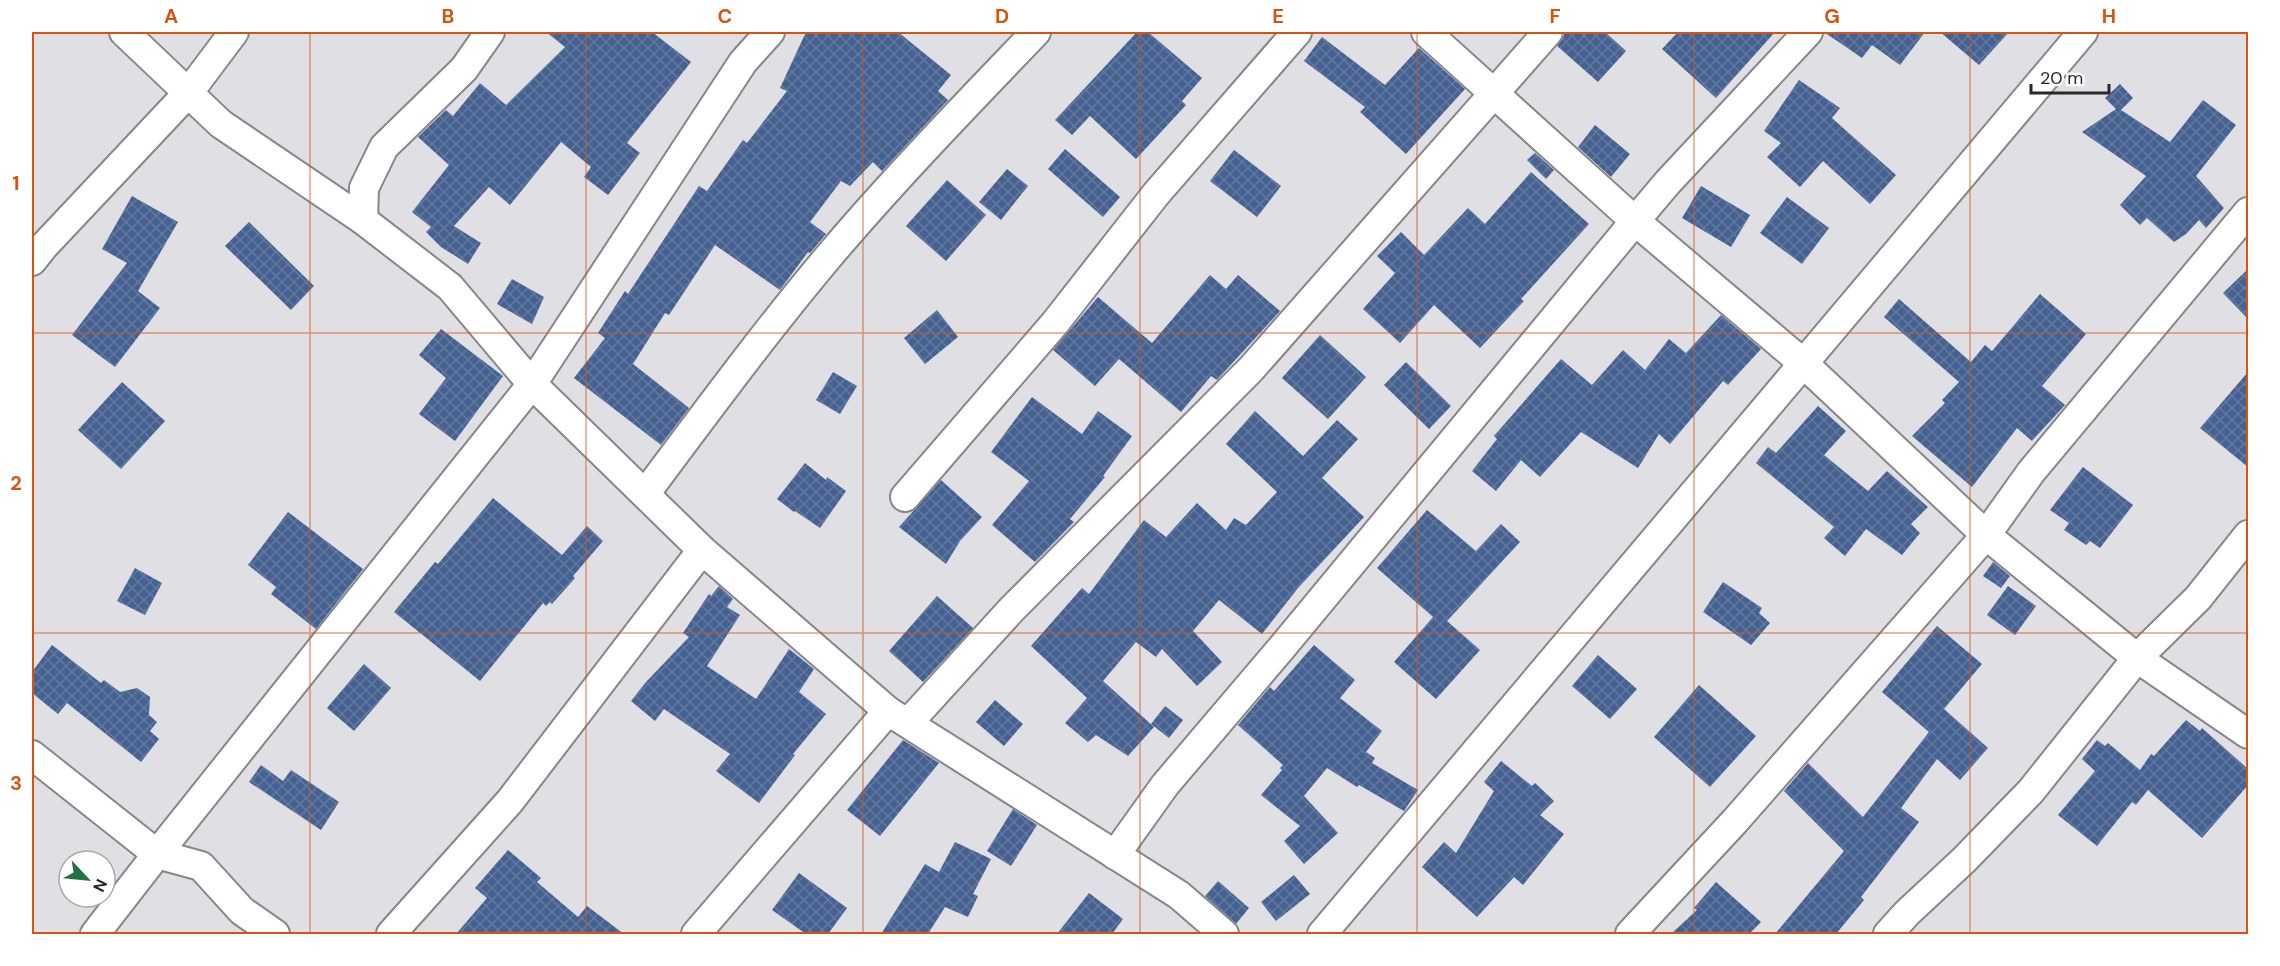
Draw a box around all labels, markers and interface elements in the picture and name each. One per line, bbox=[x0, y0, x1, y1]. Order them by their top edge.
text: A bbox=[164, 3, 178, 29]
text: B bbox=[442, 3, 454, 29]
text: C bbox=[718, 3, 732, 29]
text: D bbox=[995, 3, 1009, 29]
text: E bbox=[1272, 3, 1284, 29]
text: F bbox=[1549, 3, 1561, 29]
text: G bbox=[1824, 3, 1840, 29]
text: H bbox=[2102, 3, 2116, 29]
scale bar bbox=[2031, 57, 2109, 95]
text: 20 m bbox=[2040, 66, 2083, 90]
text: 1 bbox=[12, 170, 20, 196]
text: 2 bbox=[10, 470, 22, 496]
text: 3 bbox=[10, 770, 22, 796]
north arrow bbox=[57, 849, 117, 909]
text: N bbox=[88, 876, 112, 895]

